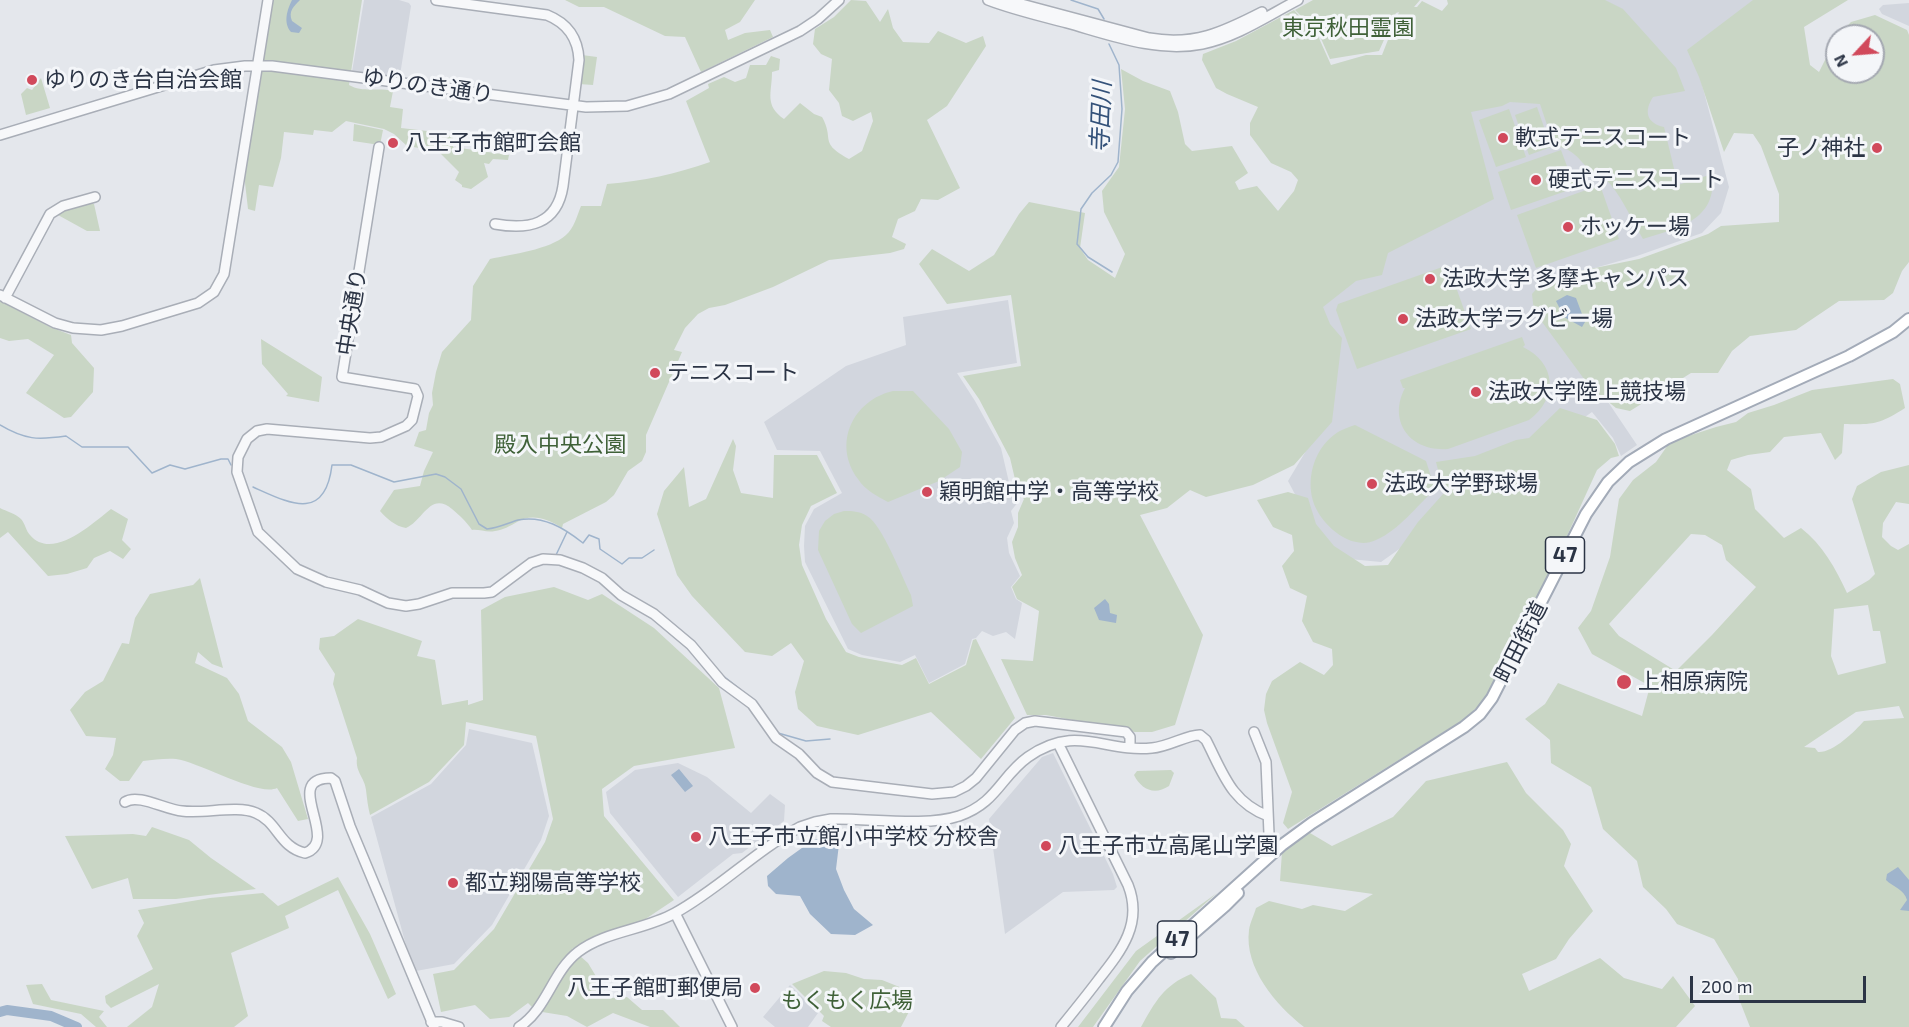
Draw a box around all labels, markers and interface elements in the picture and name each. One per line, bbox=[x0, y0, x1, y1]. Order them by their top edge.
park label: 東京秋田霊園 bbox=[1282, 15, 1414, 41]
north arrow bbox=[1825, 24, 1885, 84]
text: N bbox=[1829, 52, 1851, 71]
street label: ゆりのき通り bbox=[361, 64, 495, 108]
place label: ゆりのき台自治会館 bbox=[44, 67, 242, 93]
marker: ゆりのき台自治会館 bbox=[25, 73, 39, 87]
water label: 寺田川 bbox=[1085, 81, 1117, 153]
place label: 軟式テニスコート bbox=[1515, 125, 1691, 151]
place label: 八王子市館町会館 bbox=[405, 130, 581, 156]
marker: 軟式テニスコート bbox=[1496, 131, 1510, 145]
place label: 子ノ神社 bbox=[1777, 135, 1865, 161]
marker: 八王子市館町会館 bbox=[386, 136, 400, 150]
marker: 子ノ神社 bbox=[1870, 141, 1884, 155]
place label: 硬式テニスコート bbox=[1548, 167, 1724, 193]
marker: 硬式テニスコート bbox=[1529, 173, 1543, 187]
place label: ホッケー場 bbox=[1580, 214, 1690, 240]
marker: ホッケー場 bbox=[1561, 220, 1575, 234]
street label: 中央通り bbox=[332, 266, 372, 358]
place label: 法政大学 多摩キャンパス bbox=[1442, 266, 1689, 292]
marker: 法政大学 多摩キャンパス bbox=[1423, 272, 1437, 286]
place label: 法政大学ラグビー場 bbox=[1415, 306, 1613, 332]
marker: 法政大学ラグビー場 bbox=[1396, 312, 1410, 326]
place label: テニスコート bbox=[667, 360, 799, 386]
marker: テニスコート bbox=[648, 366, 662, 380]
place label: 法政大学陸上競技場 bbox=[1488, 379, 1686, 405]
marker: 法政大学陸上競技場 bbox=[1469, 385, 1483, 399]
park label: 殿入中央公園 bbox=[494, 432, 626, 458]
place label: 法政大学野球場 bbox=[1384, 471, 1538, 497]
marker: 法政大学野球場 bbox=[1365, 477, 1379, 491]
place label: 穎明館中学・高等学校 bbox=[939, 479, 1159, 505]
marker: 穎明館中学・高等学校 bbox=[920, 485, 934, 499]
road number: 47 bbox=[1546, 537, 1584, 573]
street label: 町田街道 bbox=[1489, 597, 1553, 687]
place label: 上相原病院 bbox=[1638, 669, 1748, 695]
marker: 上相原病院 bbox=[1615, 673, 1633, 691]
place label: 八王子市立館小中学校 分校舎 bbox=[708, 824, 999, 850]
marker: 八王子市立館小中学校 分校舎 bbox=[689, 830, 703, 844]
place label: 八王子市立高尾山学園 bbox=[1058, 833, 1278, 859]
marker: 八王子市立高尾山学園 bbox=[1039, 839, 1053, 853]
place label: 都立翔陽高等学校 bbox=[465, 870, 641, 896]
marker: 都立翔陽高等学校 bbox=[446, 876, 460, 890]
road number: 47 bbox=[1158, 921, 1196, 957]
scale bar bbox=[1693, 964, 1868, 1002]
place label: 八王子館町郵便局 bbox=[567, 975, 743, 1001]
text: 200 m bbox=[1701, 975, 1753, 997]
marker: 八王子館町郵便局 bbox=[748, 981, 762, 995]
park label: もくもく広場 bbox=[781, 988, 913, 1014]

